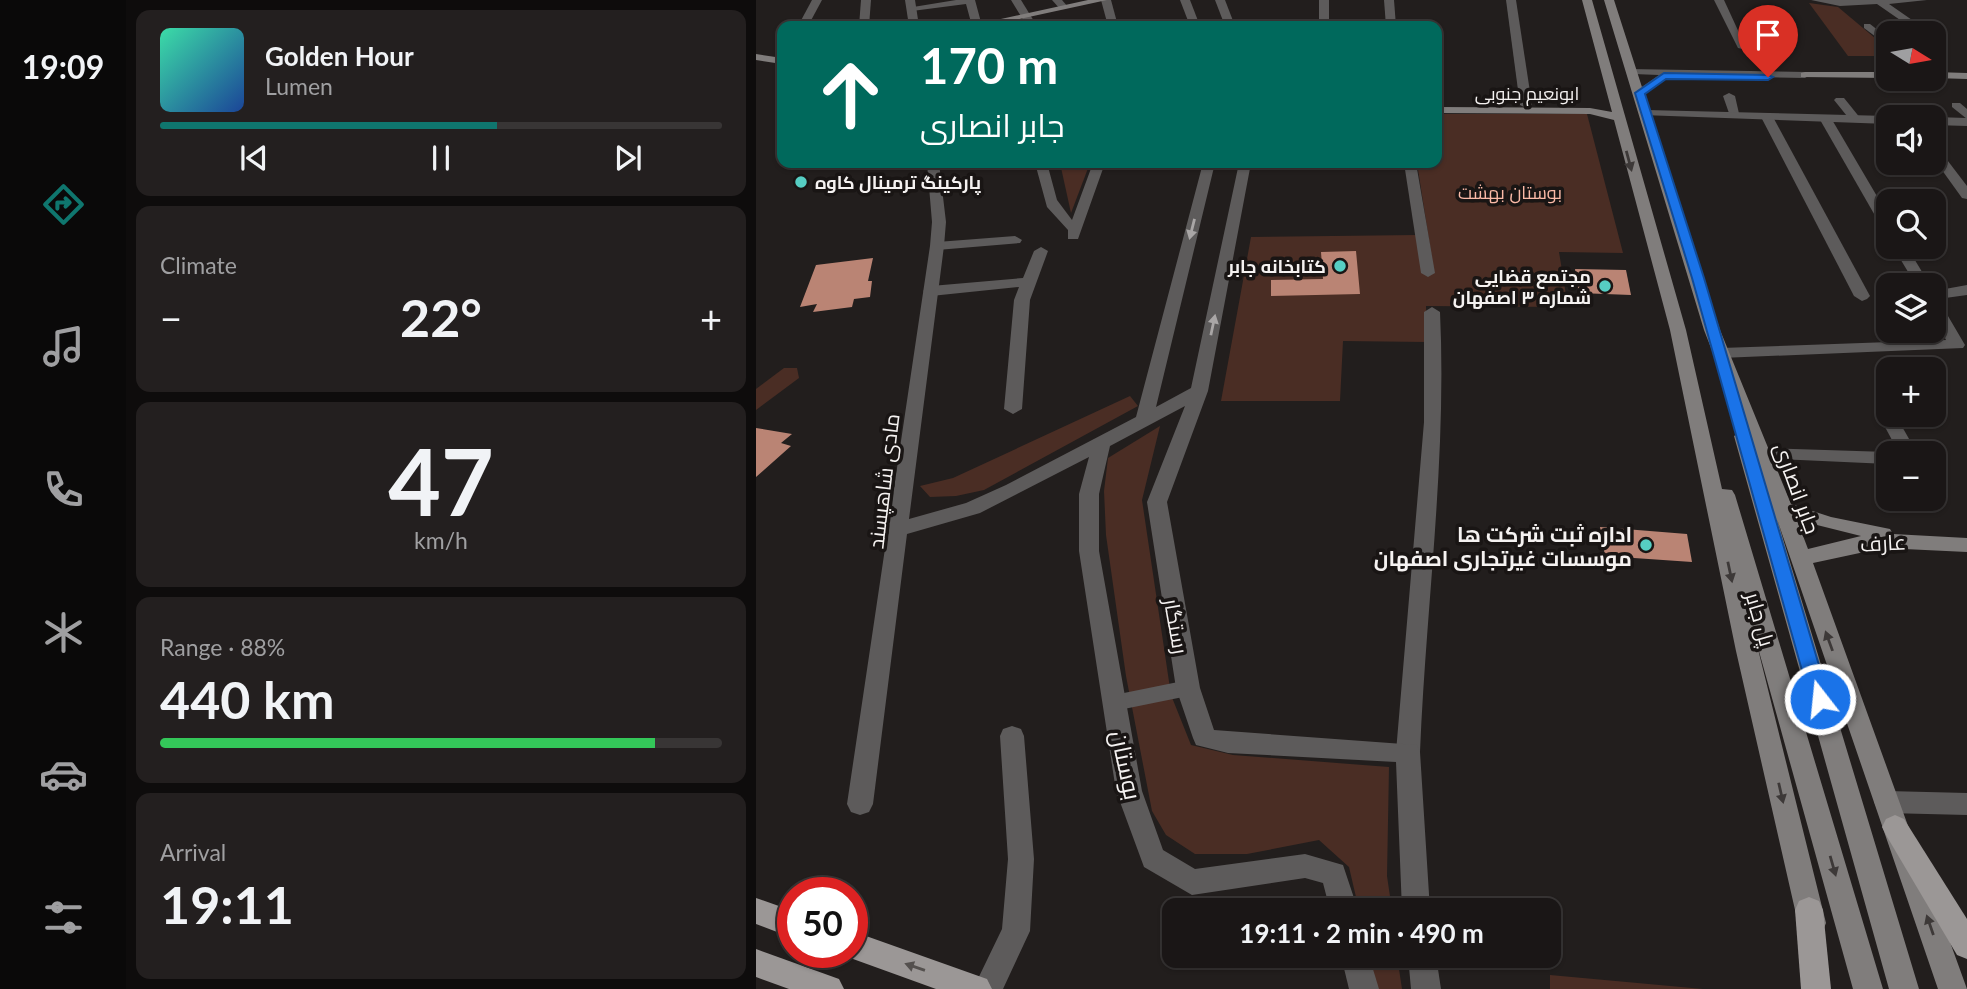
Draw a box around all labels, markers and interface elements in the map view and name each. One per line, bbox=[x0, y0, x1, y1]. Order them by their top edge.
pin bbox=[1738, 5, 1798, 77]
icon: arrive bbox=[1749, 16, 1787, 54]
north arrow bbox=[1876, 21, 1946, 91]
map controls bbox=[1876, 21, 1946, 511]
text: 170 m bbox=[920, 36, 1058, 94]
text: Golden Hour bbox=[265, 40, 414, 72]
text: 19:09 bbox=[22, 47, 104, 86]
icon: ahead bbox=[805, 49, 896, 140]
text: Lumen bbox=[265, 72, 333, 100]
street label: ابونعیم جنوبی bbox=[1475, 82, 1579, 106]
text: جابر انصاری bbox=[920, 105, 1065, 144]
button: sound bbox=[1876, 105, 1946, 175]
icon: previous bbox=[235, 139, 273, 177]
icon: pause bbox=[422, 139, 460, 177]
icon: next bbox=[609, 139, 647, 177]
one-way arrow bbox=[1624, 150, 1635, 172]
place label: پارکینگ ترمینال کاوه bbox=[815, 171, 982, 195]
marker: پارکینگ ترمینال کاوه bbox=[793, 174, 809, 190]
icon: directions bbox=[39, 180, 88, 229]
park label: بوستان بهشت bbox=[1458, 181, 1562, 204]
button: search bbox=[1876, 189, 1946, 259]
one-way arrow bbox=[1186, 218, 1197, 240]
text: Climate bbox=[160, 251, 237, 279]
place label: کتابخانه جابر bbox=[1227, 255, 1326, 278]
marker: کتابخانه جابر bbox=[1332, 258, 1348, 274]
place label: مجتمع قضایی شماره ۳ اصفهان bbox=[1453, 265, 1591, 309]
button: layers bbox=[1876, 273, 1946, 343]
marker: مجتمع قضایی شماره ۳ اصفهان bbox=[1597, 278, 1613, 294]
text: 22° bbox=[400, 286, 482, 348]
text: − bbox=[160, 295, 182, 341]
text: + bbox=[700, 295, 722, 341]
one-way arrow bbox=[1208, 314, 1219, 336]
icon: music bbox=[39, 322, 88, 371]
button: + bbox=[1876, 357, 1946, 427]
street label: مادی شاهپسند bbox=[862, 412, 906, 550]
text: 47 bbox=[388, 426, 494, 535]
street label: جابر انصاری bbox=[1768, 439, 1826, 538]
button: − bbox=[1876, 441, 1946, 511]
icon: phone bbox=[39, 465, 88, 514]
place label: اداره ثبت شرکت ها موسسات غیرتجاری اصفهان bbox=[1374, 521, 1632, 572]
text: km/h bbox=[414, 526, 468, 554]
street label: عارف bbox=[1859, 528, 1907, 557]
marker: اداره ثبت شرکت ها موسسات غیرتجاری اصفهان bbox=[1638, 537, 1654, 553]
one-way arrow bbox=[1724, 561, 1735, 583]
street label: پل جابر bbox=[1738, 588, 1781, 650]
street label: رستگار bbox=[1159, 595, 1194, 656]
icon: climate bbox=[39, 608, 88, 657]
one-way arrow bbox=[1823, 631, 1834, 652]
text: Range · 88% bbox=[160, 633, 285, 661]
position arrow bbox=[1783, 662, 1857, 736]
text: 440 km bbox=[160, 668, 334, 730]
street label: بوستان bbox=[1105, 728, 1148, 803]
icon: car bbox=[39, 750, 88, 799]
one-way arrow bbox=[1776, 782, 1787, 804]
text: Arrival bbox=[160, 838, 226, 866]
one-way arrow bbox=[1828, 856, 1838, 877]
text: 19:11 bbox=[160, 873, 294, 935]
speed limit sign: 50 bbox=[777, 877, 868, 968]
icon: filters bbox=[39, 893, 88, 942]
one-way arrow bbox=[1924, 914, 1935, 935]
text: 19:11 · 2 min · 490 m bbox=[1239, 917, 1484, 949]
one-way arrow bbox=[904, 961, 925, 972]

